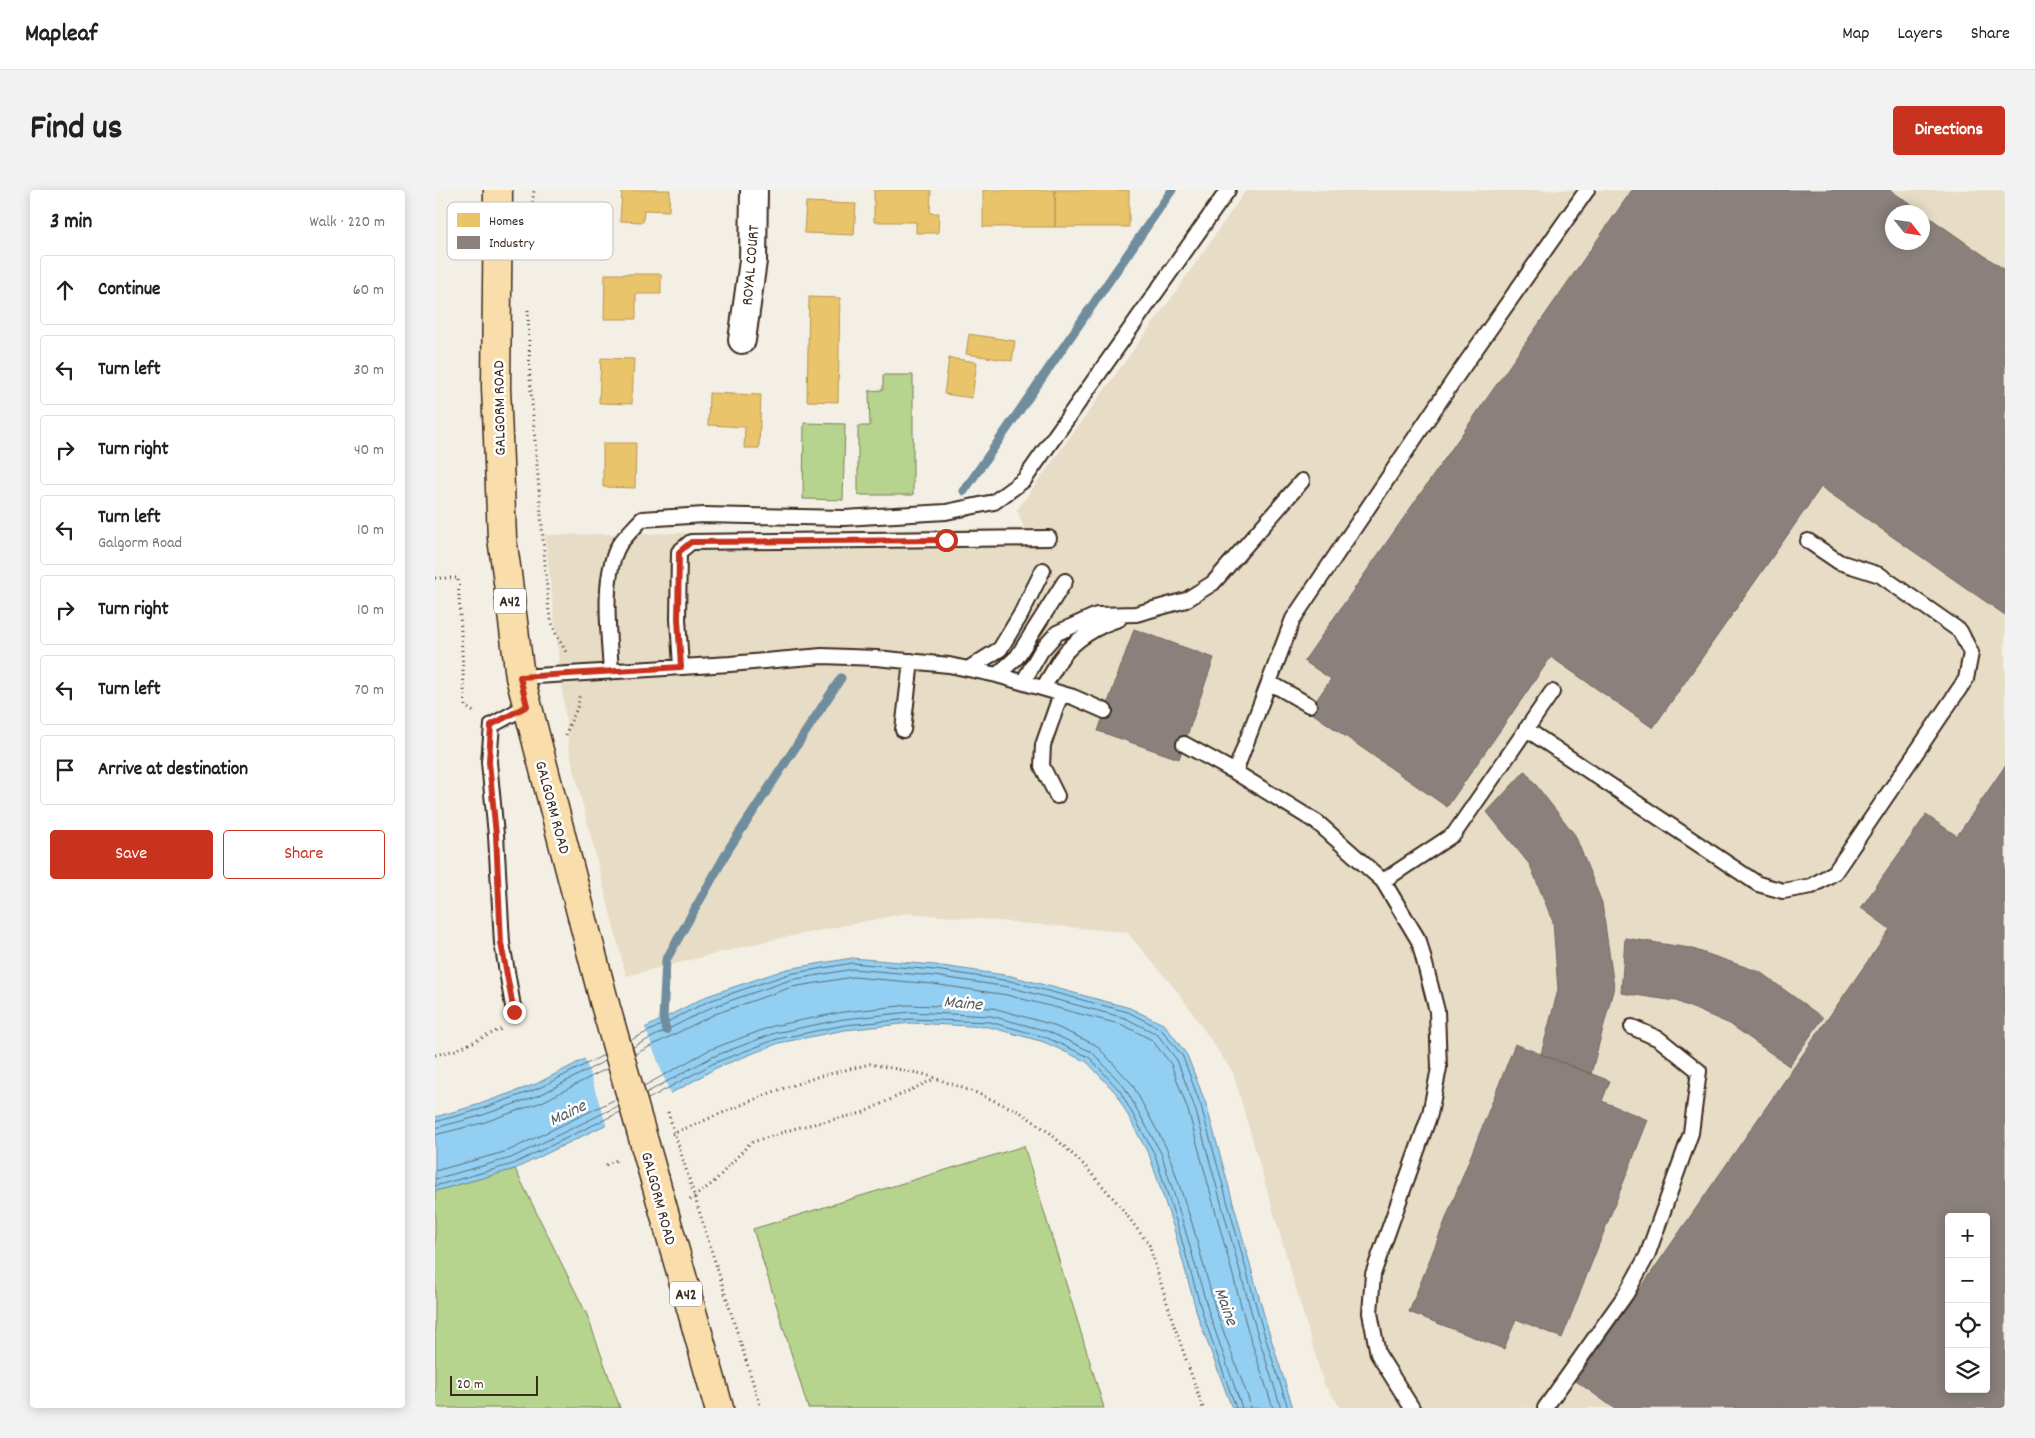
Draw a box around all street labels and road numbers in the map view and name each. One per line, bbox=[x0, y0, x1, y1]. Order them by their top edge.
street label: ROYAL COURT bbox=[737, 223, 767, 306]
street label: GALGORM ROAD bbox=[488, 360, 513, 456]
road number: A42 bbox=[494, 588, 526, 614]
street label: GALGORM ROAD bbox=[528, 759, 575, 857]
street label: GALGORM ROAD bbox=[634, 1150, 681, 1248]
road number: A42 bbox=[670, 1282, 702, 1306]

